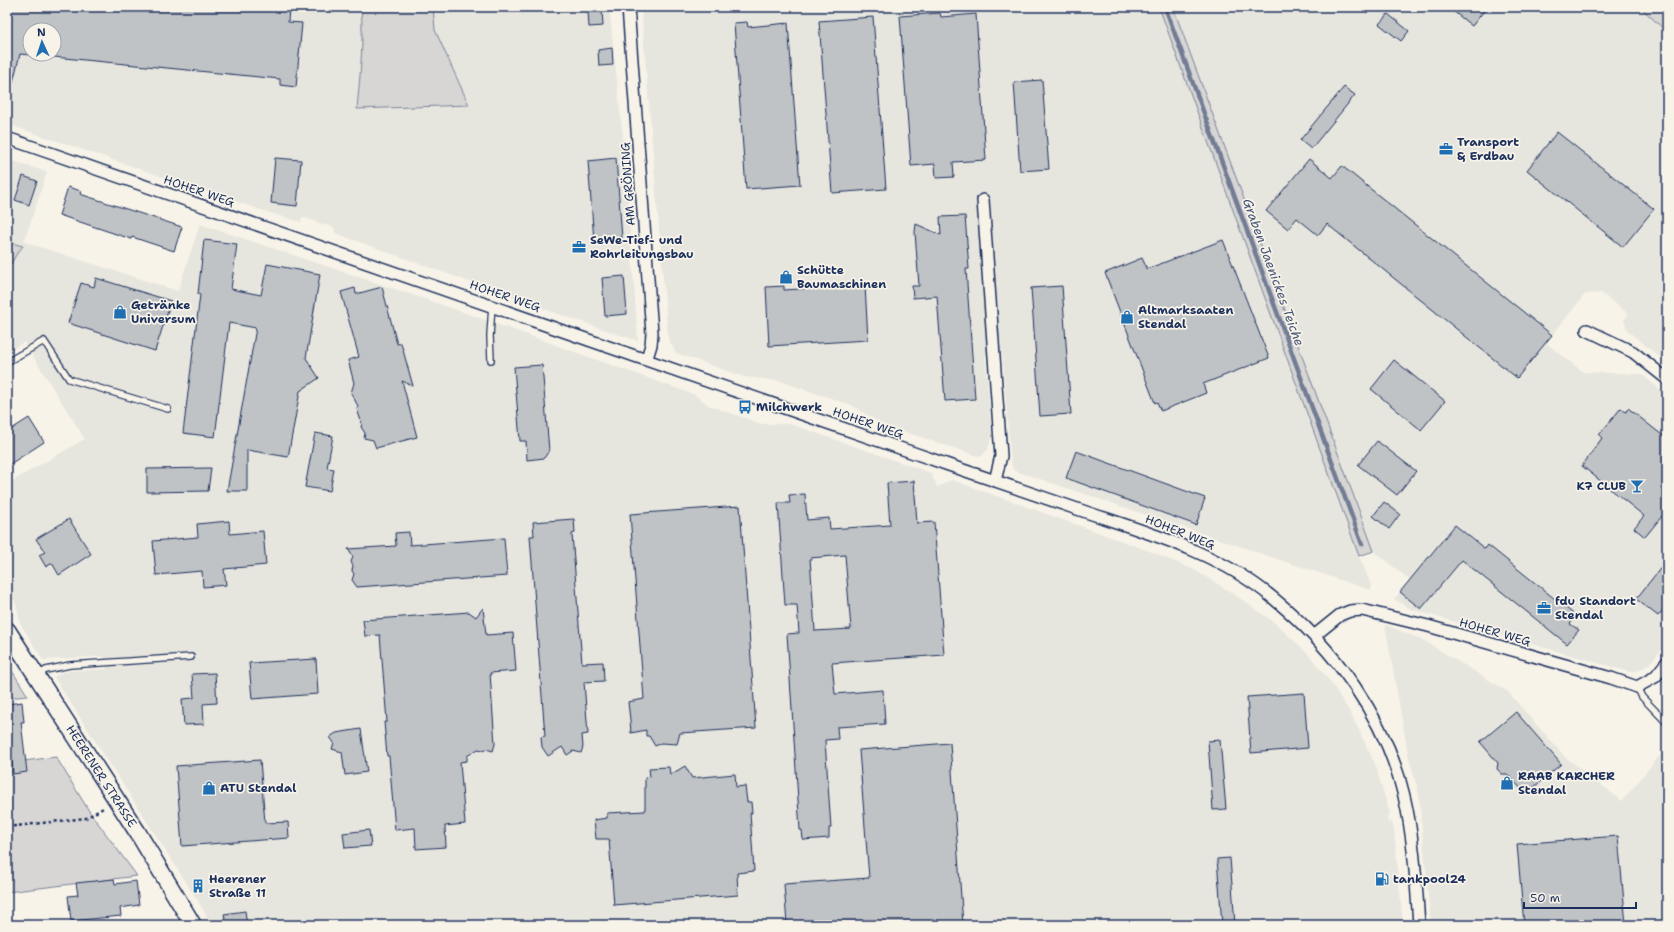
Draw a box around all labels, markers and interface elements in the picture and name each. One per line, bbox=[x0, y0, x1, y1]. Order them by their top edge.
north arrow bbox=[22, 22, 62, 62]
text: N bbox=[37, 25, 47, 40]
place label: Transport & Erdbau bbox=[1457, 134, 1519, 164]
office icon: Transport & Erdbau bbox=[1438, 141, 1454, 157]
street label: AM GRÖNING bbox=[617, 142, 639, 226]
street label: HOHER WEG bbox=[162, 171, 236, 211]
water label: Graben Jaenickes Teiche bbox=[1239, 196, 1308, 348]
place label: SeWe-Tief- und Rohrleitungsbau bbox=[590, 232, 694, 262]
office icon: SeWe-Tief- und Rohrleitungsbau bbox=[571, 239, 587, 255]
place label: Schütte Baumaschinen bbox=[797, 262, 886, 292]
shop icon: Schütte Baumaschinen bbox=[778, 269, 794, 285]
street label: HOHER WEG bbox=[468, 276, 542, 316]
place label: Getränke Universum bbox=[131, 297, 196, 327]
place label: Altmarksaaten Stendal bbox=[1138, 302, 1234, 332]
shop icon: Getränke Universum bbox=[112, 304, 128, 320]
shop icon: Altmarksaaten Stendal bbox=[1119, 309, 1135, 325]
bus stop icon: Milchwerk bbox=[737, 399, 753, 415]
place label: Milchwerk bbox=[756, 399, 822, 415]
street label: HOHER WEG bbox=[831, 403, 905, 443]
place label: K7 CLUB bbox=[1577, 478, 1627, 494]
bar icon: K7 CLUB bbox=[1629, 478, 1645, 494]
street label: HOHER WEG bbox=[1143, 511, 1217, 553]
place label: fdu Standort Stendal bbox=[1555, 593, 1636, 623]
office icon: fdu Standort Stendal bbox=[1536, 600, 1552, 616]
street label: HOHER WEG bbox=[1457, 614, 1533, 650]
street label: HEERENER STRASSE bbox=[62, 722, 140, 830]
place label: RAAB KARCHER Stendal bbox=[1518, 768, 1615, 798]
shop icon: RAAB KARCHER Stendal bbox=[1499, 775, 1515, 791]
shop icon: ATU Stendal bbox=[201, 780, 217, 796]
place label: ATU Stendal bbox=[220, 780, 296, 796]
place label: Heerener Straße 11 bbox=[209, 871, 267, 901]
fuel station icon: tankpool24 bbox=[1374, 871, 1390, 887]
place label: tankpool24 bbox=[1393, 871, 1467, 887]
building icon: Heerener Straße 11 bbox=[190, 878, 206, 894]
scale bar bbox=[1524, 884, 1636, 910]
text: 50 m bbox=[1530, 890, 1560, 906]

